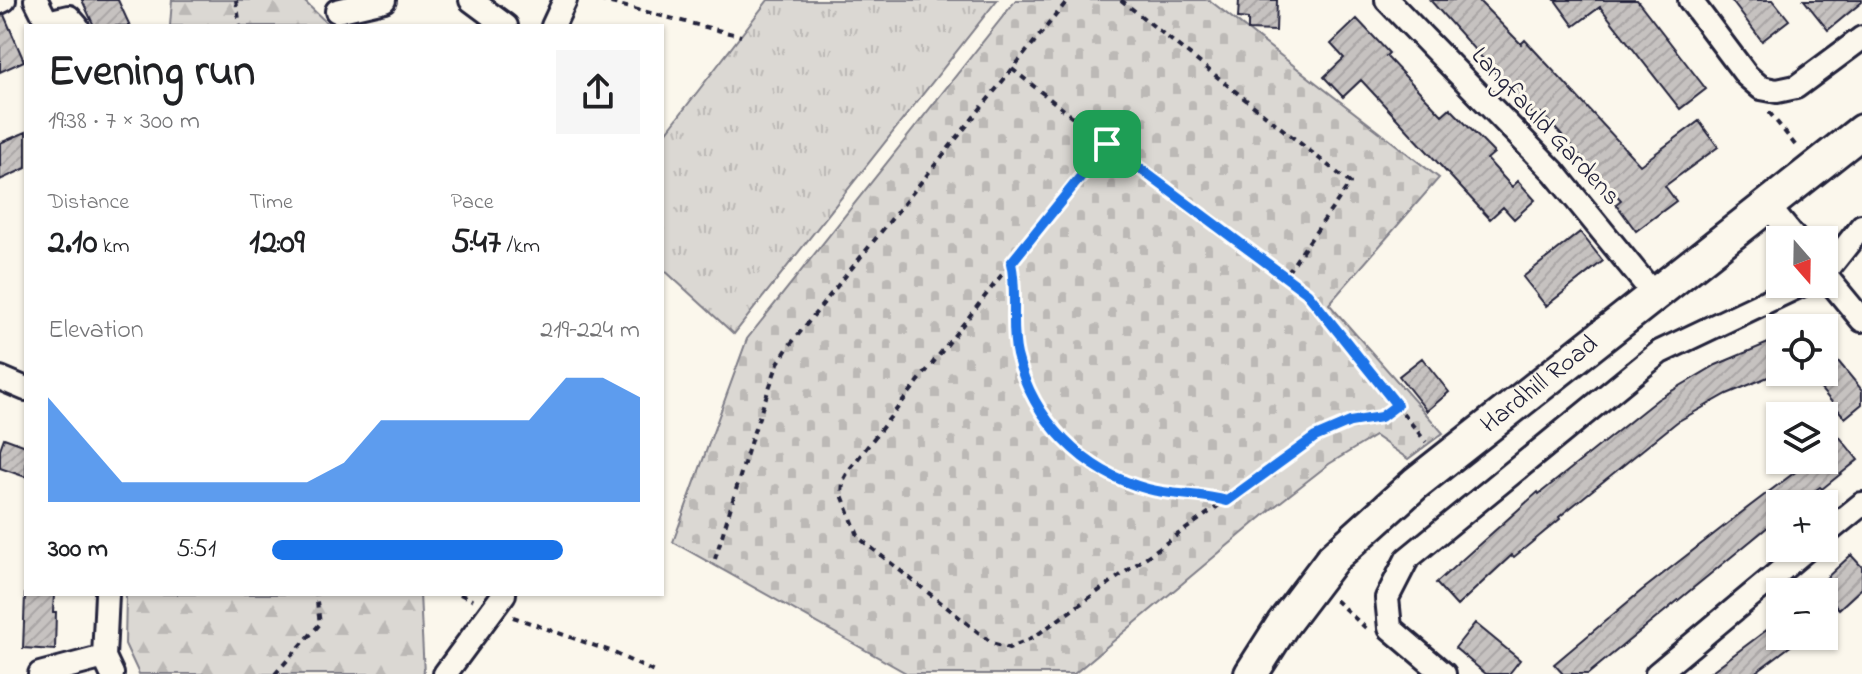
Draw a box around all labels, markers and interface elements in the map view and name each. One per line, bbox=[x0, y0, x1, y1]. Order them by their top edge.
street label: Langfauld Gardens bbox=[1461, 39, 1629, 215]
text: Evening run bbox=[48, 41, 255, 105]
button: share bbox=[556, 50, 640, 134]
text: 19:38 · 7 × 300 m bbox=[48, 103, 200, 141]
pin bbox=[1073, 110, 1141, 178]
icon: arrive bbox=[1085, 122, 1129, 166]
text: Distance bbox=[48, 187, 129, 219]
text: Time bbox=[249, 187, 293, 219]
text: Pace bbox=[451, 187, 494, 219]
text: 2.10 bbox=[48, 219, 97, 269]
text: 12:09 bbox=[249, 219, 305, 269]
text: 5:47 bbox=[451, 219, 501, 269]
north arrow bbox=[1766, 226, 1838, 298]
map controls bbox=[1766, 226, 1838, 650]
text: km bbox=[97, 231, 130, 263]
text: /km bbox=[501, 231, 540, 263]
text: Elevation bbox=[48, 312, 144, 350]
text: 219–224 m bbox=[540, 312, 640, 350]
button: locate bbox=[1766, 314, 1838, 386]
street label: Hardhill Road bbox=[1473, 326, 1607, 444]
button: layers bbox=[1766, 402, 1838, 474]
button: + bbox=[1766, 490, 1838, 562]
text: 300 m bbox=[48, 531, 108, 569]
text: 5:51 bbox=[176, 531, 216, 569]
button: − bbox=[1766, 578, 1838, 650]

